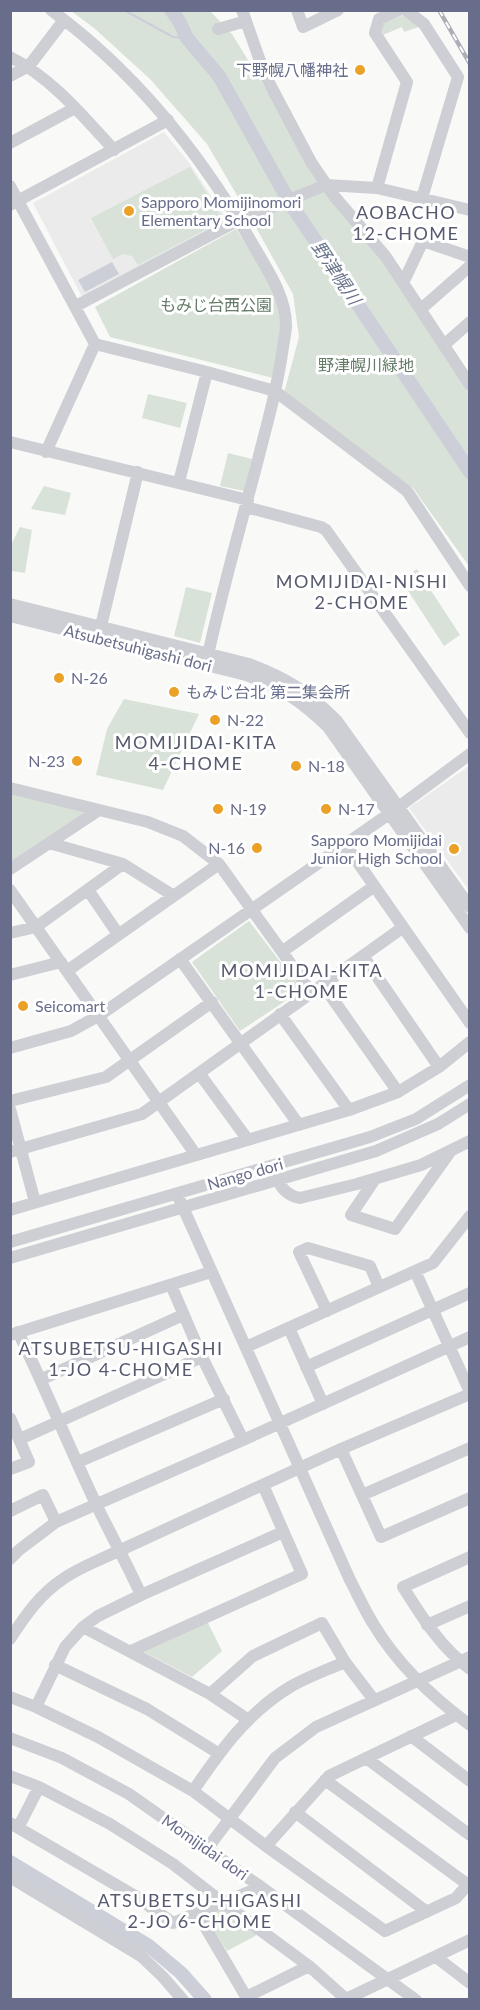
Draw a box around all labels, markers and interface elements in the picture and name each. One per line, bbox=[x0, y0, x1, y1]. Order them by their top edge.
place label: 下野幌八幡神社 bbox=[236, 60, 348, 79]
marker: 下野幌八幡神社 bbox=[353, 63, 367, 77]
place label: Sapporo Momijinomori Elementary School bbox=[141, 192, 301, 229]
district label: AOBACHO 12-CHOME bbox=[353, 201, 459, 244]
marker: Sapporo Momijinomori Elementary School bbox=[122, 204, 136, 218]
water label: 野津幌川 bbox=[308, 236, 367, 310]
park label: もみじ台西公園 bbox=[160, 295, 272, 314]
park label: 野津幌川緑地 bbox=[318, 355, 414, 374]
district label: MOMIJIDAI-NISHI 2-CHOME bbox=[276, 570, 448, 613]
street label: Atsubetsuhigashi dori bbox=[62, 620, 214, 675]
place label: N-26 bbox=[71, 668, 108, 687]
marker: N-26 bbox=[52, 671, 66, 685]
place label: もみじ台北 第二集会所 bbox=[186, 682, 350, 701]
marker: もみじ台北 第二集会所 bbox=[167, 685, 181, 699]
place label: N-22 bbox=[227, 710, 264, 729]
marker: N-22 bbox=[208, 713, 222, 727]
district label: MOMIJIDAI-KITA 4-CHOME bbox=[115, 731, 277, 774]
place label: N-23 bbox=[28, 751, 65, 770]
marker: N-23 bbox=[70, 754, 84, 768]
place label: N-18 bbox=[308, 756, 345, 775]
marker: N-18 bbox=[289, 759, 303, 773]
place label: N-19 bbox=[230, 799, 267, 818]
place label: N-17 bbox=[338, 799, 375, 818]
marker: N-19 bbox=[211, 802, 225, 816]
marker: N-17 bbox=[319, 802, 333, 816]
place label: Sapporo Momijidai Junior High School bbox=[311, 830, 442, 867]
place label: N-16 bbox=[208, 838, 245, 857]
marker: N-16 bbox=[250, 841, 264, 855]
marker: Sapporo Momijidai Junior High School bbox=[447, 842, 461, 856]
district label: MOMIJIDAI-KITA 1-CHOME bbox=[221, 959, 383, 1002]
place label: Seicomart bbox=[35, 996, 105, 1015]
marker: Seicomart bbox=[16, 999, 30, 1013]
street label: Nango dori bbox=[205, 1154, 285, 1193]
district label: ATSUBETSU-HIGASHI 1-JO 4-CHOME bbox=[19, 1337, 223, 1380]
street label: Momijidai dori bbox=[159, 1810, 252, 1883]
district label: ATSUBETSU-HIGASHI 2-JO 6-CHOME bbox=[98, 1889, 302, 1932]

